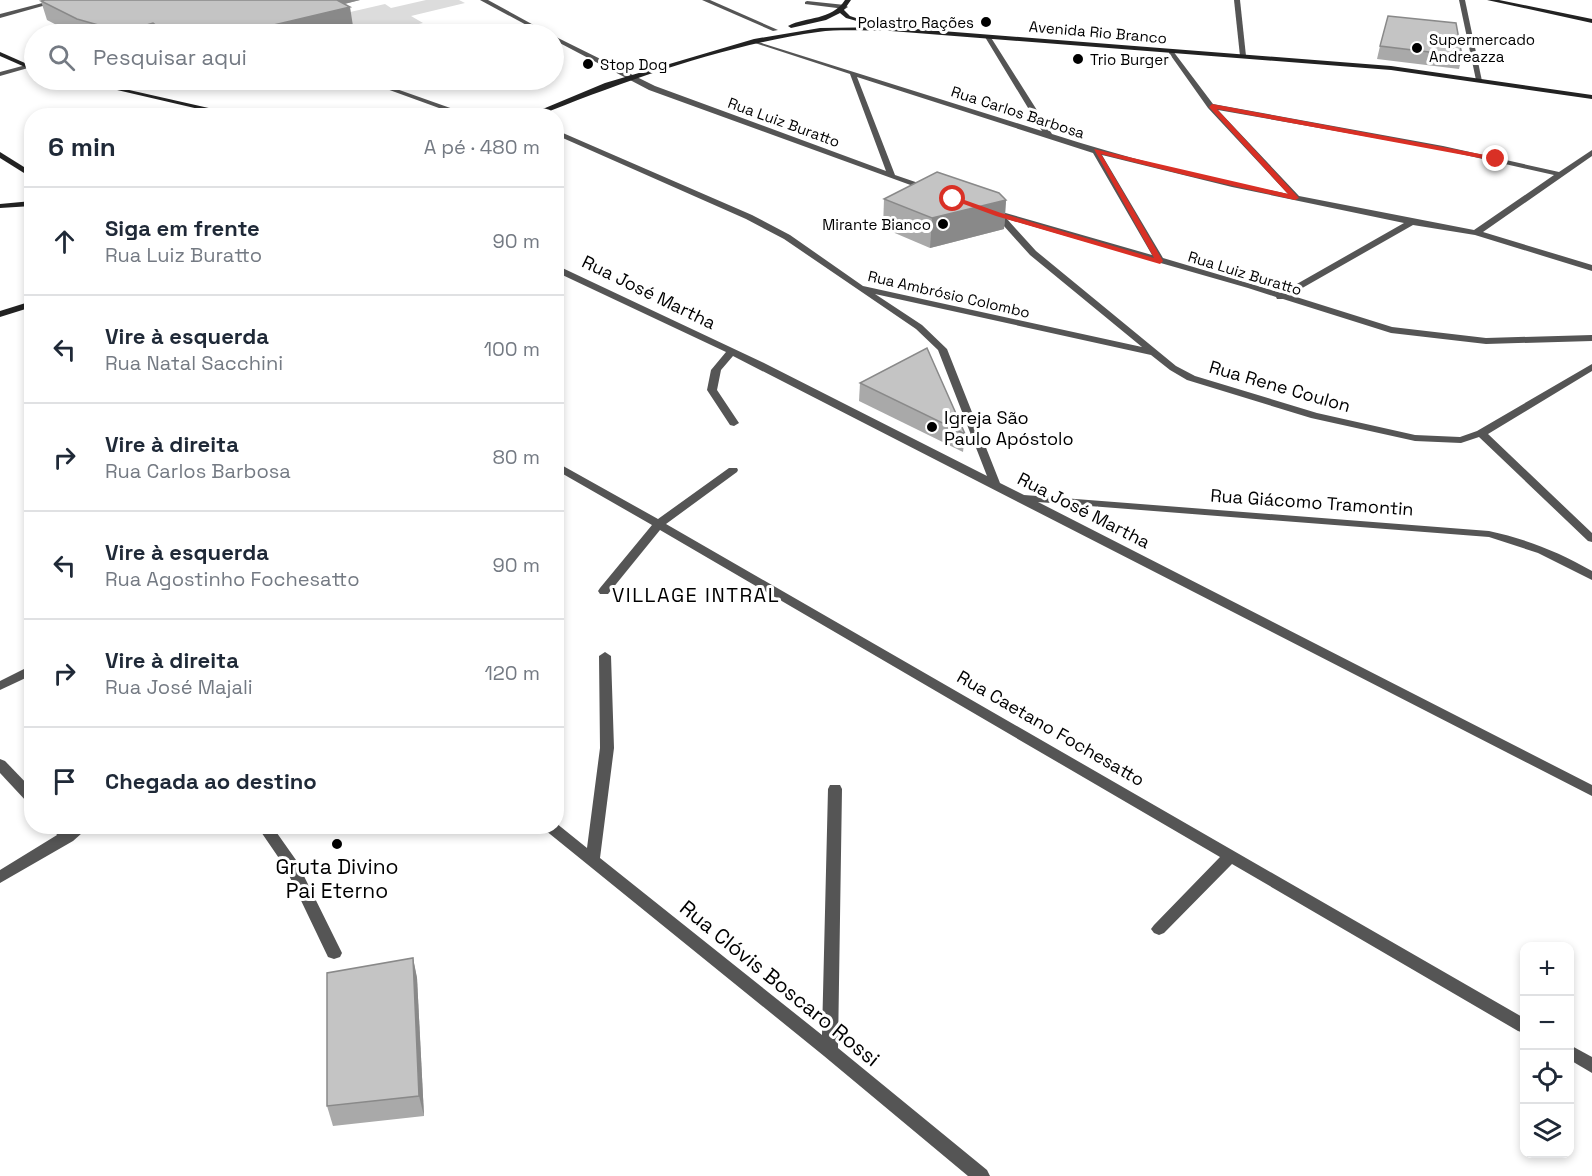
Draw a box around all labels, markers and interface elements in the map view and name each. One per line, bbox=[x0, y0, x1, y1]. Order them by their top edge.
place label: Polastro Rações bbox=[858, 13, 974, 32]
marker: Polastro Rações bbox=[979, 15, 993, 29]
street label: Avenida Rio Branco bbox=[1028, 17, 1168, 47]
search box bbox=[24, 24, 564, 90]
place label: Supermercado Andreazza bbox=[1429, 30, 1535, 66]
icon: search bbox=[45, 41, 78, 74]
marker: Supermercado Andreazza bbox=[1410, 41, 1424, 55]
text: Pesquisar aqui bbox=[93, 43, 247, 71]
place label: Trio Burger bbox=[1090, 50, 1169, 69]
marker: Trio Burger bbox=[1071, 52, 1085, 66]
place label: Stop Dog bbox=[600, 55, 667, 74]
marker: Stop Dog bbox=[581, 57, 595, 71]
street label: Rua Carlos Barbosa bbox=[949, 81, 1088, 143]
street label: Rua Luiz Buratto bbox=[725, 93, 843, 151]
text: 6 min bbox=[48, 130, 116, 164]
text: A pé · 480 m bbox=[424, 134, 540, 160]
route end bbox=[1482, 145, 1508, 171]
route start bbox=[939, 185, 965, 211]
text: Siga em frente bbox=[105, 214, 260, 242]
place label: Mirante Bianco bbox=[822, 215, 931, 234]
marker: Mirante Bianco bbox=[936, 217, 950, 231]
icon: ahead bbox=[48, 225, 81, 258]
text: 90 m bbox=[493, 228, 540, 254]
text: Rua Luiz Buratto bbox=[105, 242, 262, 268]
street label: Rua Luiz Buratto bbox=[1186, 247, 1304, 299]
street label: Rua José Martha bbox=[578, 250, 720, 334]
street label: Rua Ambrósio Colombo bbox=[866, 266, 1032, 322]
text: Vire à esquerda bbox=[105, 322, 269, 350]
icon: left bbox=[48, 333, 81, 366]
text: 100 m bbox=[484, 336, 540, 362]
text: Rua Natal Sacchini bbox=[105, 350, 283, 376]
street label: Rua Rene Coulon bbox=[1207, 355, 1353, 417]
place label: Igreja São Paulo Apóstolo bbox=[944, 406, 1074, 450]
marker: Igreja São Paulo Apóstolo bbox=[925, 420, 939, 434]
text: Vire à direita bbox=[105, 430, 239, 458]
icon: right bbox=[48, 441, 81, 474]
text: 80 m bbox=[492, 444, 540, 470]
text: Rua Carlos Barbosa bbox=[105, 458, 291, 484]
street label: Rua José Martha bbox=[1014, 467, 1154, 553]
street label: Rua Giácomo Tramontin bbox=[1210, 483, 1414, 521]
text: Vire à esquerda bbox=[105, 538, 269, 566]
icon: left bbox=[48, 549, 81, 582]
text: 90 m bbox=[493, 552, 540, 578]
text: Rua Agostinho Fochesatto bbox=[105, 566, 360, 592]
district label: VILLAGE INTRAL bbox=[612, 582, 780, 608]
text: Vire à direita bbox=[105, 646, 239, 674]
icon: right bbox=[48, 657, 81, 690]
text: 120 m bbox=[484, 660, 540, 686]
street label: Rua Caetano Fochesatto bbox=[953, 665, 1149, 791]
text: Rua José Majali bbox=[105, 674, 253, 700]
icon: arrive bbox=[48, 765, 81, 798]
text: Chegada ao destino bbox=[105, 767, 317, 795]
marker: Gruta Divino Pai Eterno bbox=[330, 837, 344, 851]
place label: Gruta Divino Pai Eterno bbox=[275, 853, 399, 904]
street label: Rua Clóvis Boscaro Rossi bbox=[674, 894, 886, 1072]
map controls bbox=[1520, 942, 1574, 1158]
button: + bbox=[1520, 942, 1574, 996]
button: − bbox=[1520, 996, 1574, 1050]
button: locate bbox=[1520, 1050, 1574, 1104]
button: layers bbox=[1520, 1104, 1574, 1158]

